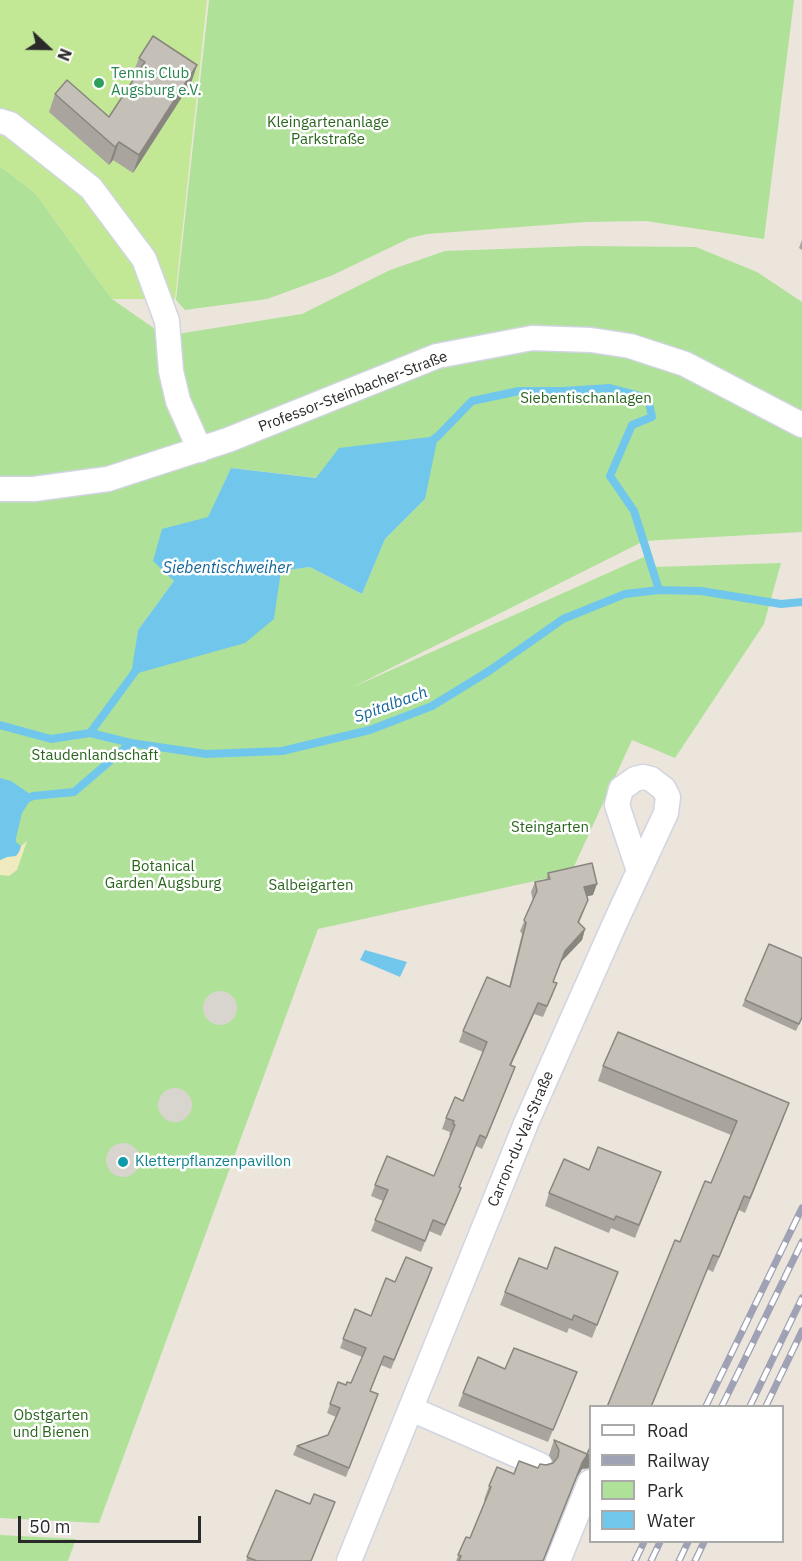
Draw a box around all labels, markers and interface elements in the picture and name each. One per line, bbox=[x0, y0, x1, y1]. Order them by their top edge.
north arrow bbox=[18, 18, 78, 78]
text: N bbox=[53, 46, 76, 64]
place label: Tennis Club Augsburg e.V. bbox=[111, 65, 202, 100]
marker: Tennis Club Augsburg e.V. bbox=[92, 76, 106, 90]
park label: Kleingartenanlage Parkstraße bbox=[267, 114, 389, 149]
street label: Professor-Steinbacher-Straße bbox=[256, 348, 450, 436]
park label: Siebentischanlagen bbox=[520, 390, 652, 408]
water label: Siebentischweiher bbox=[163, 558, 291, 578]
water label: Spitalbach bbox=[352, 683, 430, 727]
park label: Staudenlandschaft bbox=[32, 747, 158, 765]
park label: Steingarten bbox=[511, 819, 589, 837]
park label: Botanical Garden Augsburg bbox=[105, 858, 221, 893]
park label: Salbeigarten bbox=[269, 877, 353, 895]
street label: Carron-du-Val-Straße bbox=[484, 1068, 558, 1210]
place label: Kletterpflanzenpavillon bbox=[135, 1153, 291, 1171]
marker: Kletterpflanzenpavillon bbox=[116, 1155, 130, 1169]
legend bbox=[589, 1405, 784, 1543]
park label: Obstgarten und Bienen bbox=[13, 1407, 89, 1442]
text: Road bbox=[647, 1419, 688, 1442]
text: Railway bbox=[647, 1449, 709, 1472]
text: Park bbox=[647, 1479, 683, 1502]
scale bar bbox=[21, 1504, 204, 1542]
text: Water bbox=[647, 1509, 695, 1532]
text: 50 m bbox=[29, 1515, 71, 1538]

